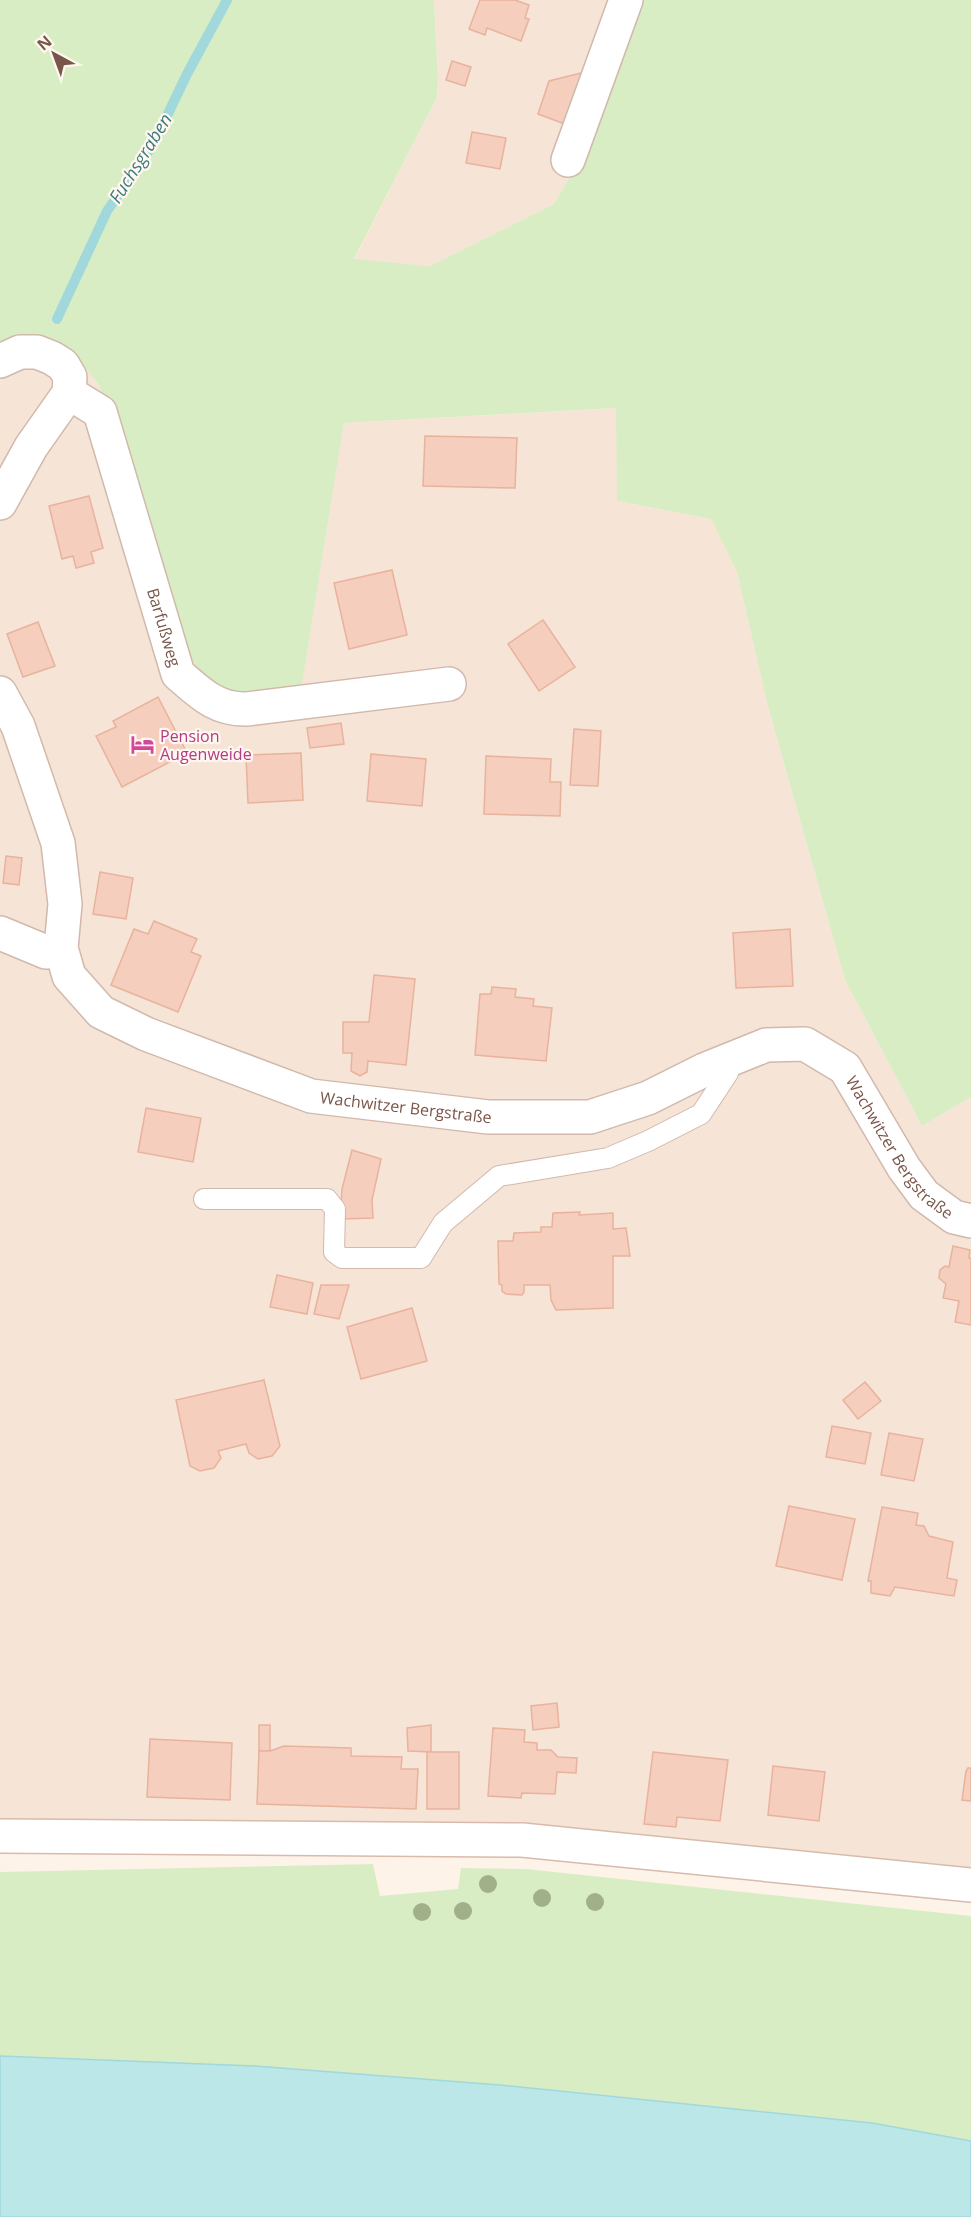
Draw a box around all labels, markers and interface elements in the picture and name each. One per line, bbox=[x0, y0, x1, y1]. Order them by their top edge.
north arrow bbox=[24, 24, 84, 84]
text: N bbox=[32, 30, 56, 55]
water label: Fuchsgraben bbox=[103, 109, 177, 207]
street label: Barfußweg bbox=[142, 585, 186, 670]
place label: Pension Augenweide bbox=[160, 725, 252, 765]
hotel icon: Pension Augenweide bbox=[129, 732, 155, 758]
street label: Wachwitzer Bergstraße bbox=[841, 1072, 958, 1224]
street label: Wachwitzer Bergstraße bbox=[319, 1086, 493, 1128]

